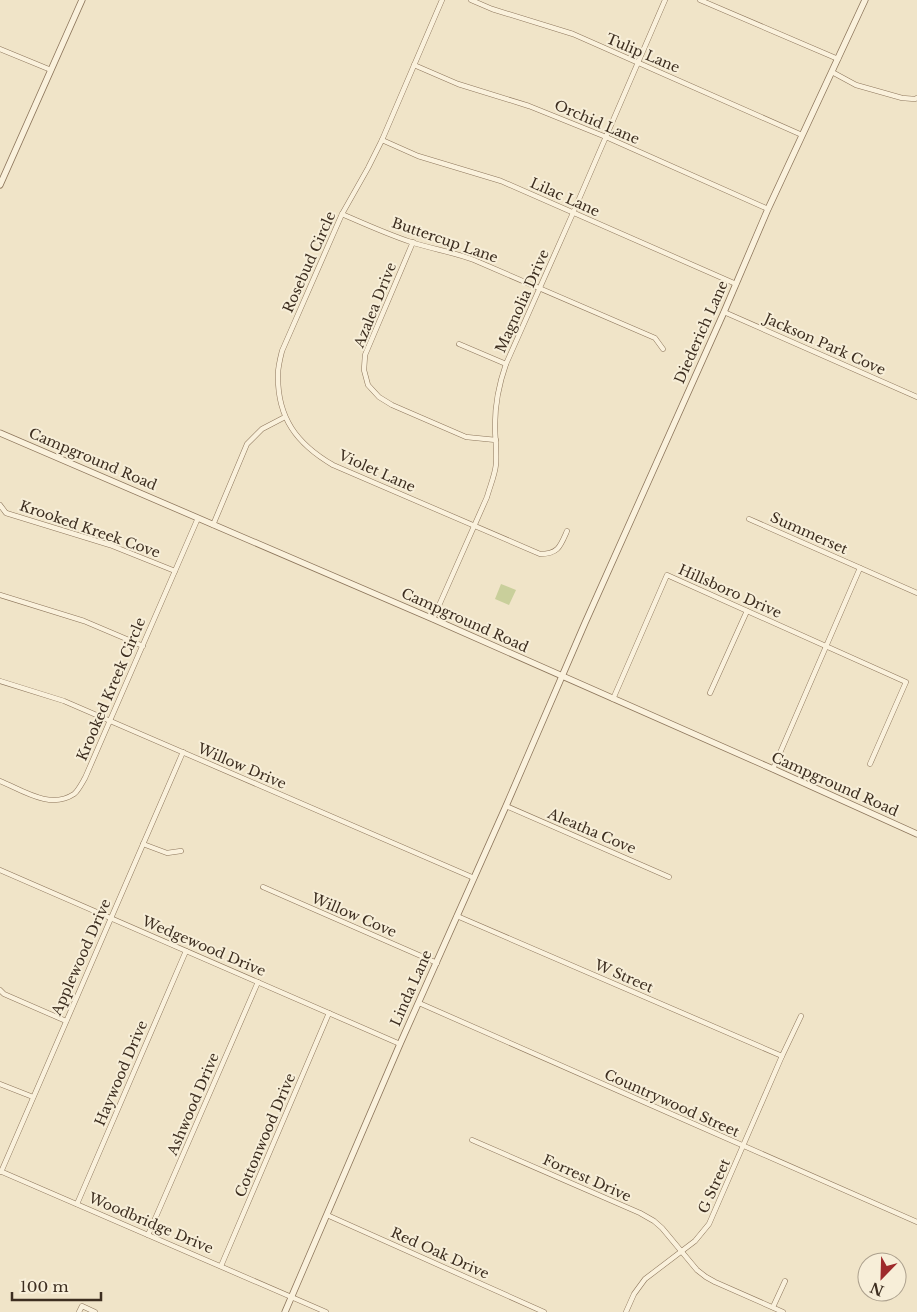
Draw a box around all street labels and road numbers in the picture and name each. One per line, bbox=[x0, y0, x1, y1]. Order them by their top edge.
street label: Tulip Lane bbox=[603, 29, 683, 77]
street label: Orchid Lane bbox=[552, 96, 642, 148]
street label: Lilac Lane bbox=[527, 174, 603, 220]
street label: Rosebud Circle bbox=[279, 209, 339, 315]
street label: Buttercup Lane bbox=[389, 213, 501, 267]
street label: Magnolia Drive bbox=[491, 247, 553, 355]
street label: Azalea Drive bbox=[349, 260, 400, 351]
street label: Diederich Lane bbox=[670, 278, 732, 386]
street label: Jackson Park Cove bbox=[760, 308, 888, 379]
street label: Campground Road bbox=[26, 424, 160, 494]
street label: Violet Lane bbox=[335, 446, 418, 496]
street label: Krooked Kreek Cove bbox=[17, 496, 163, 562]
street label: Summerset bbox=[768, 508, 851, 558]
street label: Hillsboro Drive bbox=[676, 560, 784, 622]
street label: Campground Road bbox=[399, 584, 532, 656]
street label: Krooked Kreek Circle bbox=[73, 615, 149, 763]
street label: Willow Drive bbox=[194, 739, 289, 793]
street label: Campground Road bbox=[769, 748, 902, 820]
street label: Aleatha Cove bbox=[544, 804, 639, 858]
street label: Willow Cove bbox=[308, 889, 399, 941]
street label: Applewood Drive bbox=[47, 896, 115, 1019]
street label: Wedgewood Drive bbox=[139, 911, 269, 980]
street label: Linda Lane bbox=[386, 947, 436, 1029]
street label: W Street bbox=[591, 955, 657, 997]
street label: Haywood Drive bbox=[91, 1018, 151, 1128]
street label: Ashwood Drive bbox=[163, 1050, 223, 1159]
street label: Countrywood Street bbox=[602, 1065, 743, 1141]
street label: Cottonwood Drive bbox=[231, 1070, 299, 1200]
street label: Forrest Drive bbox=[540, 1150, 634, 1206]
street label: G Street bbox=[694, 1155, 734, 1216]
street label: Woodbridge Drive bbox=[85, 1188, 216, 1257]
street label: Red Oak Drive bbox=[388, 1223, 492, 1283]

